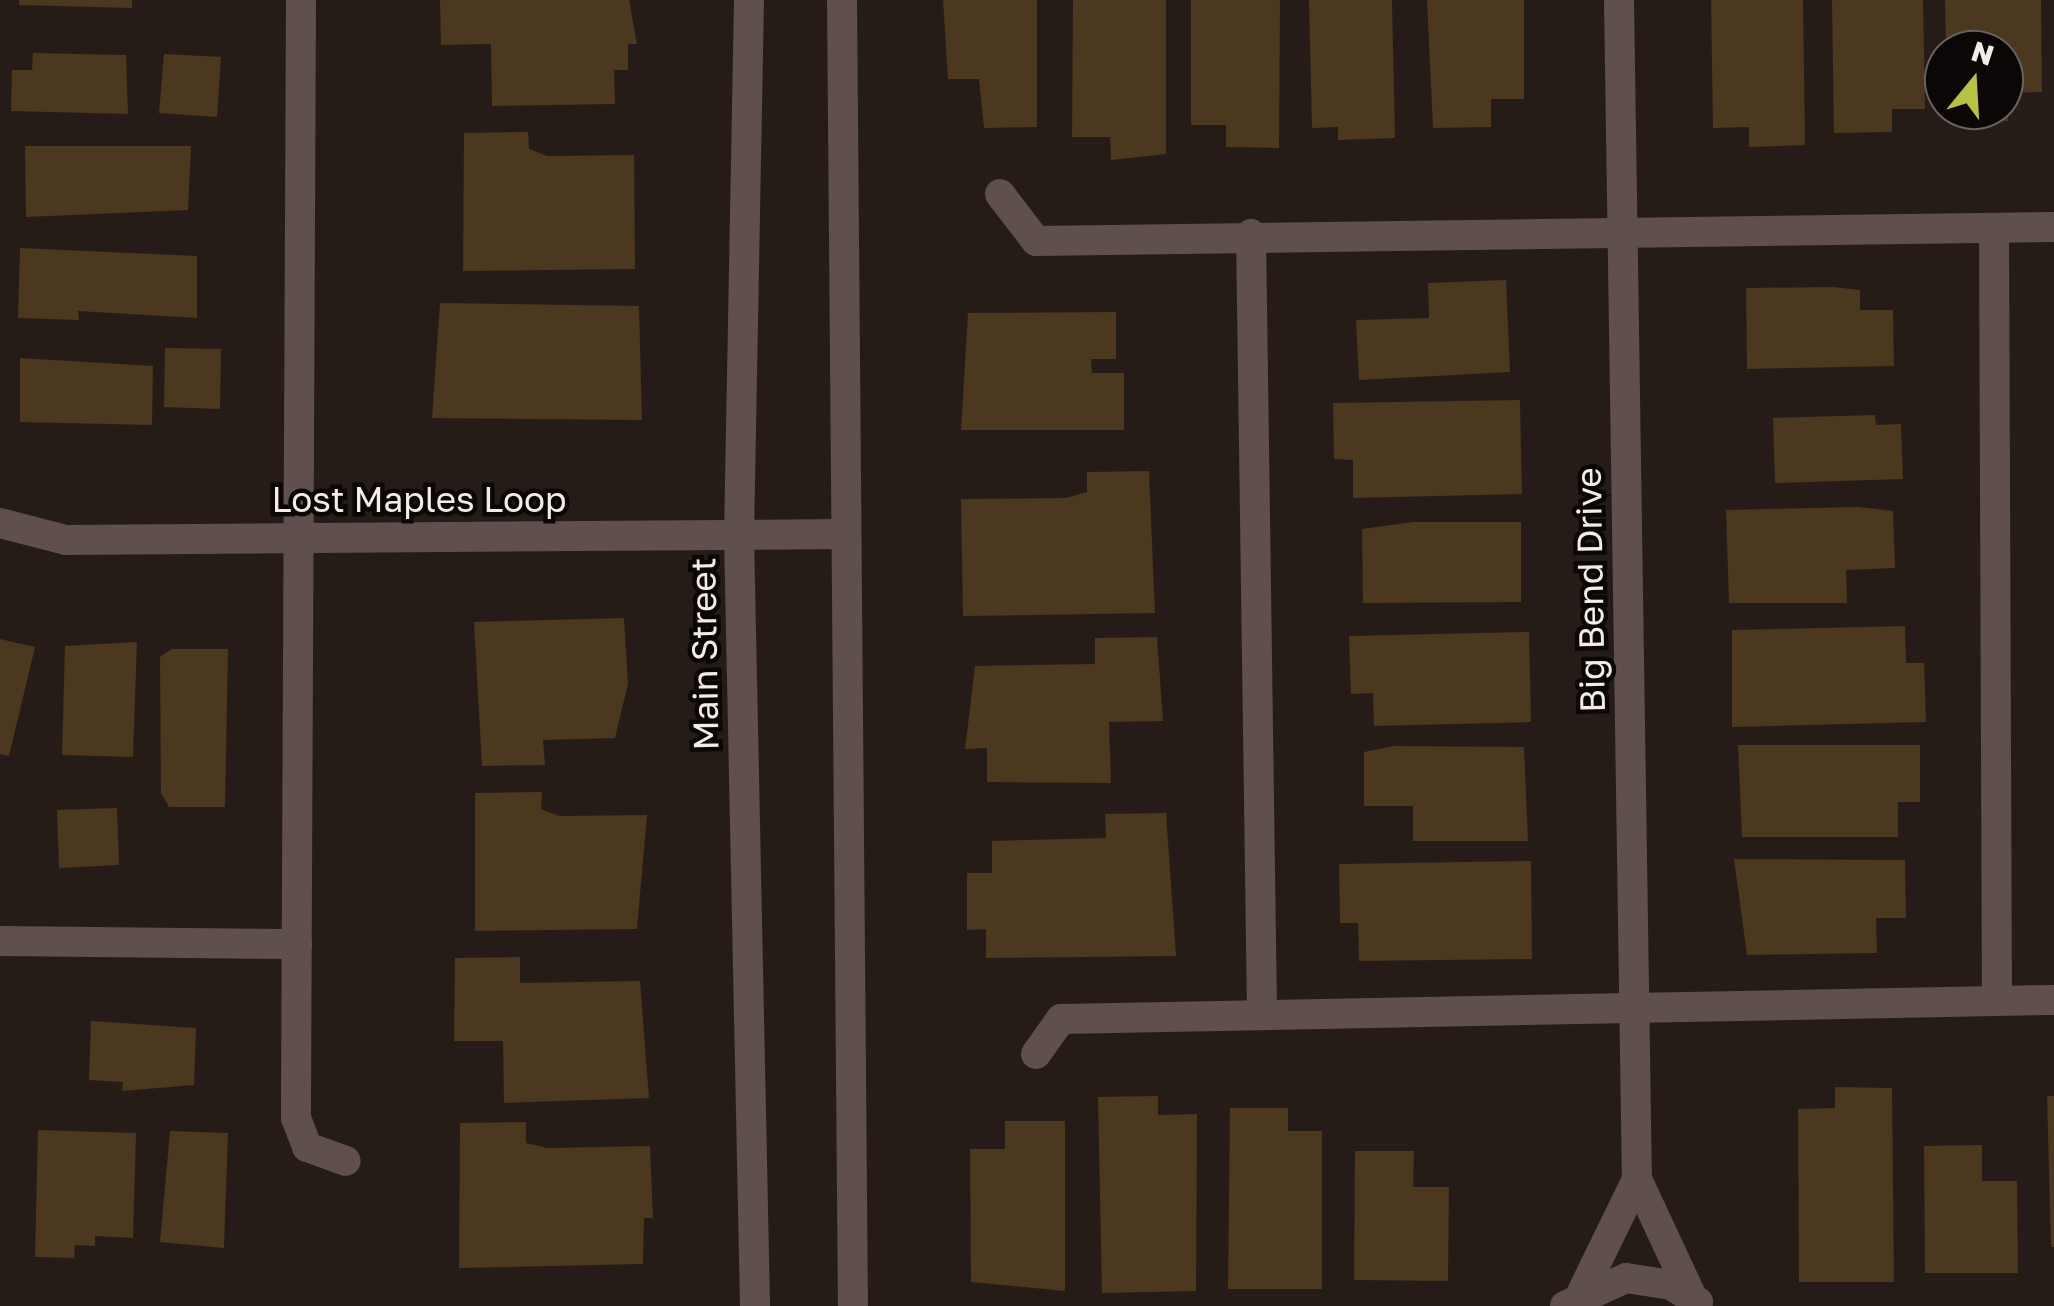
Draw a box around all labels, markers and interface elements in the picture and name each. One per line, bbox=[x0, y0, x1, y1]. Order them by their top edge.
north arrow bbox=[1924, 30, 2024, 130]
text: N bbox=[1968, 34, 1998, 72]
street label: Big Bend Drive bbox=[1567, 467, 1613, 713]
street label: Lost Maples Loop bbox=[272, 478, 566, 520]
street label: Main Street bbox=[681, 557, 727, 751]

